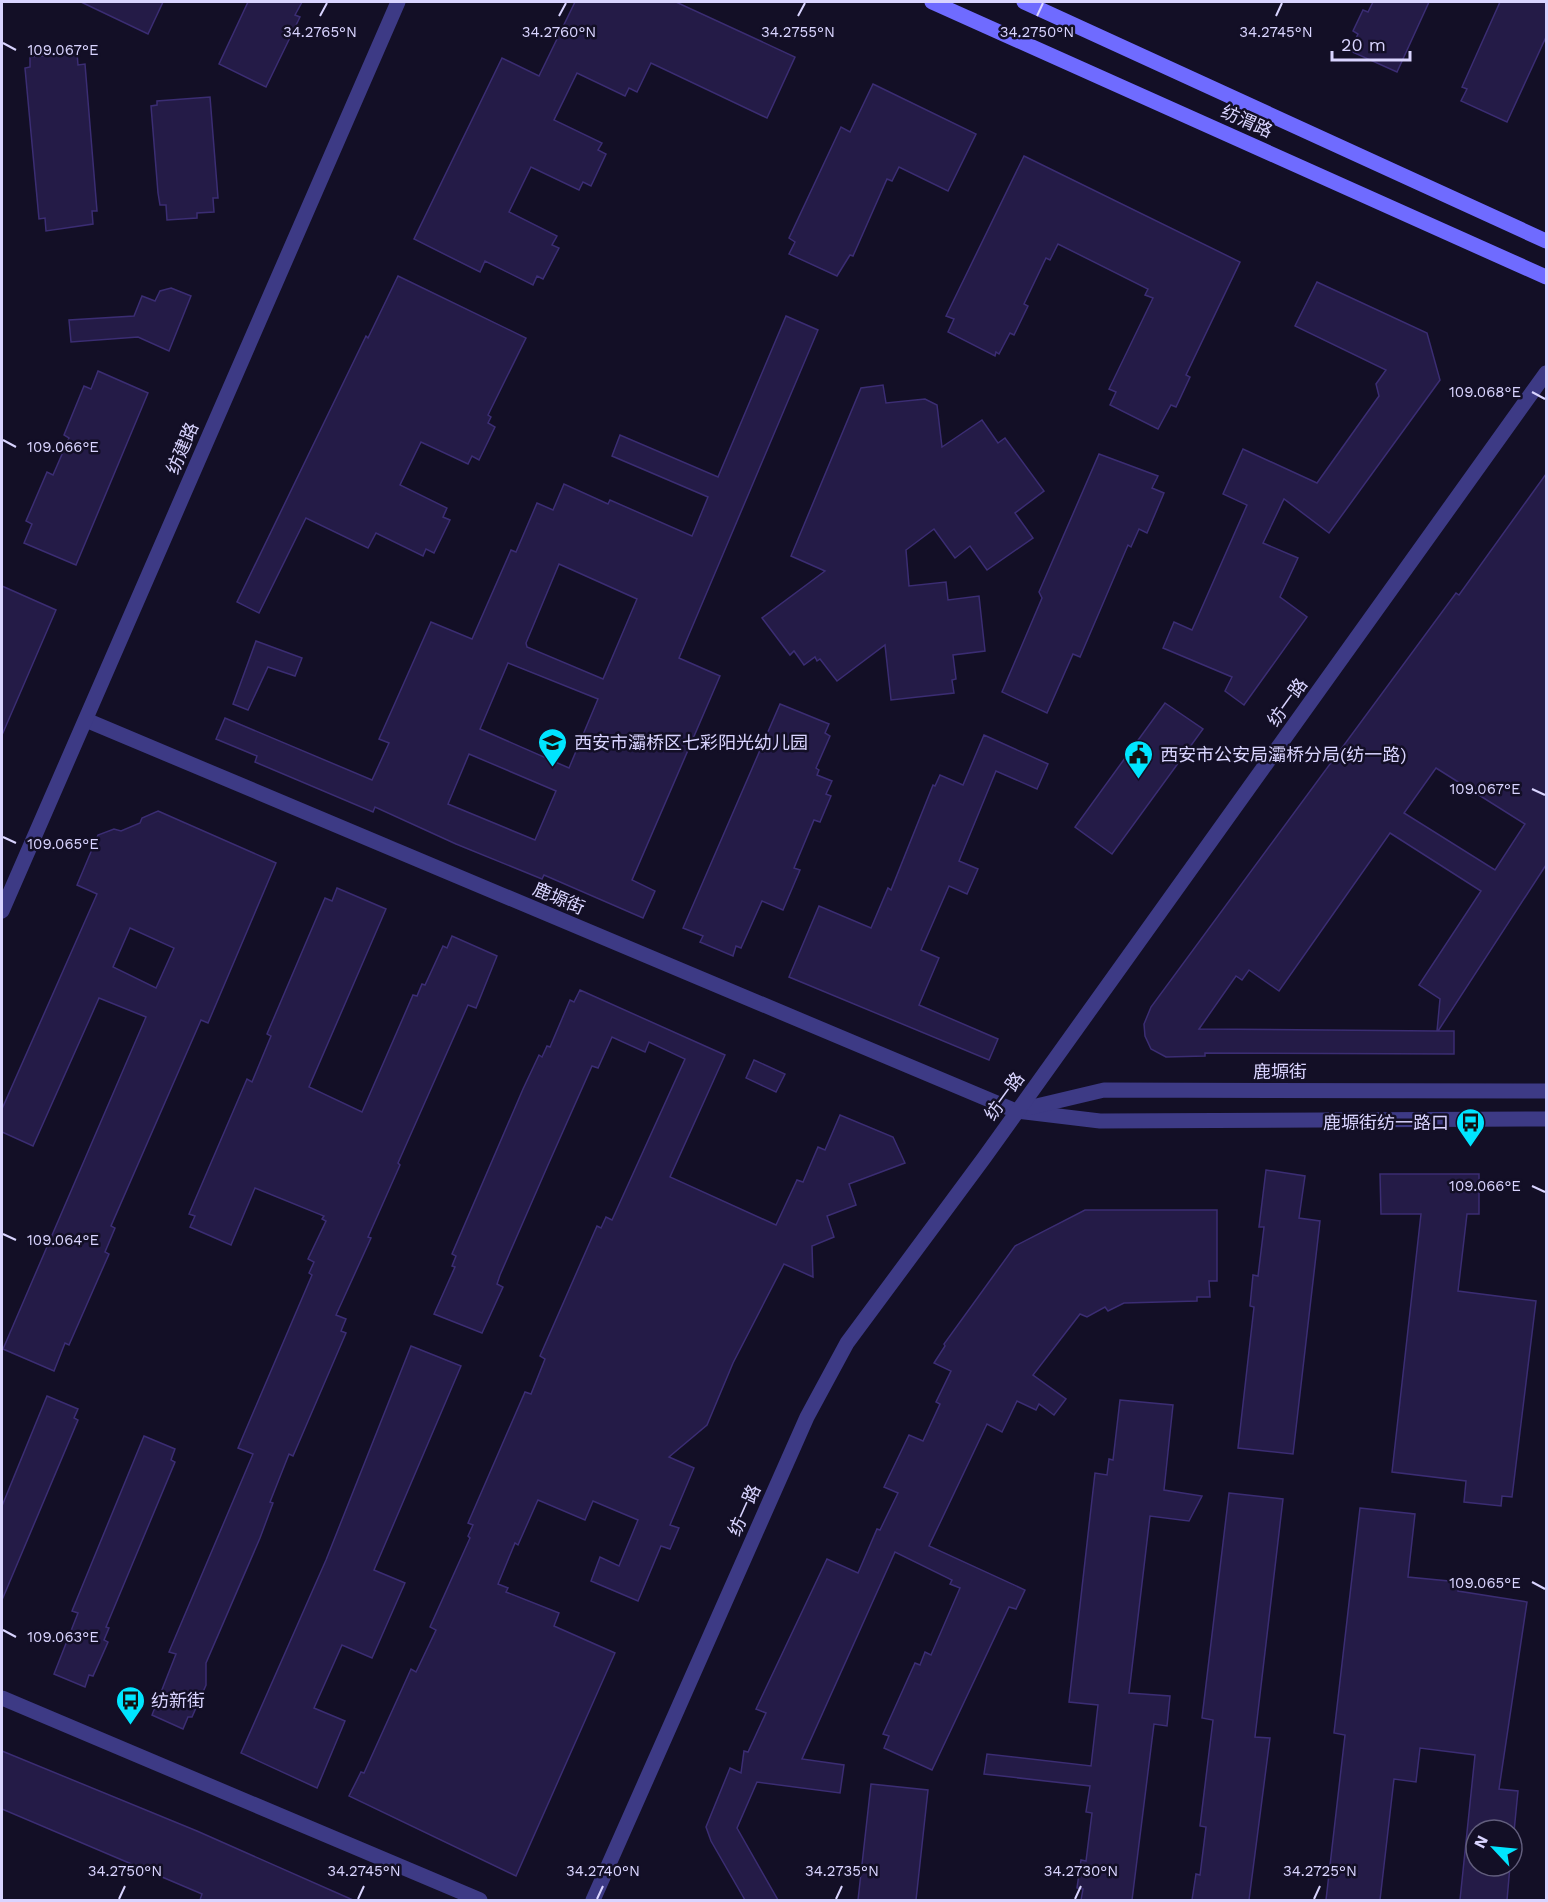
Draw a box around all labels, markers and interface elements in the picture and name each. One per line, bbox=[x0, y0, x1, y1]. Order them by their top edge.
text: 34.2765°N bbox=[283, 23, 357, 41]
text: 34.2760°N bbox=[522, 23, 596, 41]
text: 34.2755°N bbox=[761, 23, 835, 41]
text: 34.2750°N bbox=[1000, 23, 1074, 41]
text: 34.2745°N bbox=[1239, 23, 1313, 41]
scale bar bbox=[1332, 24, 1410, 62]
text: 20 m bbox=[1341, 34, 1386, 55]
text: 109.067°E bbox=[27, 41, 99, 59]
street label: 纺渭路 bbox=[1218, 100, 1276, 142]
text: 109.068°E bbox=[1449, 383, 1521, 401]
street label: 纺建路 bbox=[162, 419, 202, 477]
text: 109.066°E bbox=[27, 438, 99, 456]
street label: 纺一路 bbox=[1263, 674, 1311, 730]
school or university icon: 西安市灞桥区七彩阳光幼儿园 bbox=[537, 726, 569, 768]
place label: 西安市灞桥区七彩阳光幼儿园 bbox=[574, 732, 808, 753]
public building icon: 西安市公安局灞桥分局(纺一路) bbox=[1123, 738, 1155, 780]
place label: 西安市公安局灞桥分局(纺一路) bbox=[1160, 744, 1407, 765]
text: 109.067°E bbox=[1449, 780, 1521, 798]
text: 109.065°E bbox=[27, 835, 99, 853]
street label: 鹿塬街 bbox=[530, 878, 588, 918]
street label: 鹿塬街 bbox=[1253, 1061, 1307, 1082]
street label: 纺一路 bbox=[980, 1068, 1028, 1124]
bus stop icon: 鹿塬街纺一路口 bbox=[1454, 1106, 1486, 1148]
place label: 鹿塬街纺一路口 bbox=[1323, 1112, 1449, 1133]
text: 109.066°E bbox=[1449, 1177, 1521, 1195]
text: 109.064°E bbox=[27, 1231, 99, 1249]
street label: 纺一路 bbox=[723, 1481, 765, 1539]
text: 109.065°E bbox=[1449, 1574, 1521, 1592]
text: 109.063°E bbox=[27, 1628, 99, 1646]
bus stop icon: 纺新街 bbox=[114, 1684, 146, 1726]
place label: 纺新街 bbox=[151, 1690, 205, 1711]
north arrow bbox=[1464, 1818, 1524, 1878]
text: N bbox=[1470, 1832, 1492, 1851]
text: 34.2750°N bbox=[88, 1862, 162, 1880]
text: 34.2745°N bbox=[327, 1862, 401, 1880]
text: 34.2740°N bbox=[566, 1862, 640, 1880]
text: 34.2735°N bbox=[805, 1862, 879, 1880]
text: 34.2730°N bbox=[1044, 1862, 1118, 1880]
text: 34.2725°N bbox=[1283, 1862, 1357, 1880]

